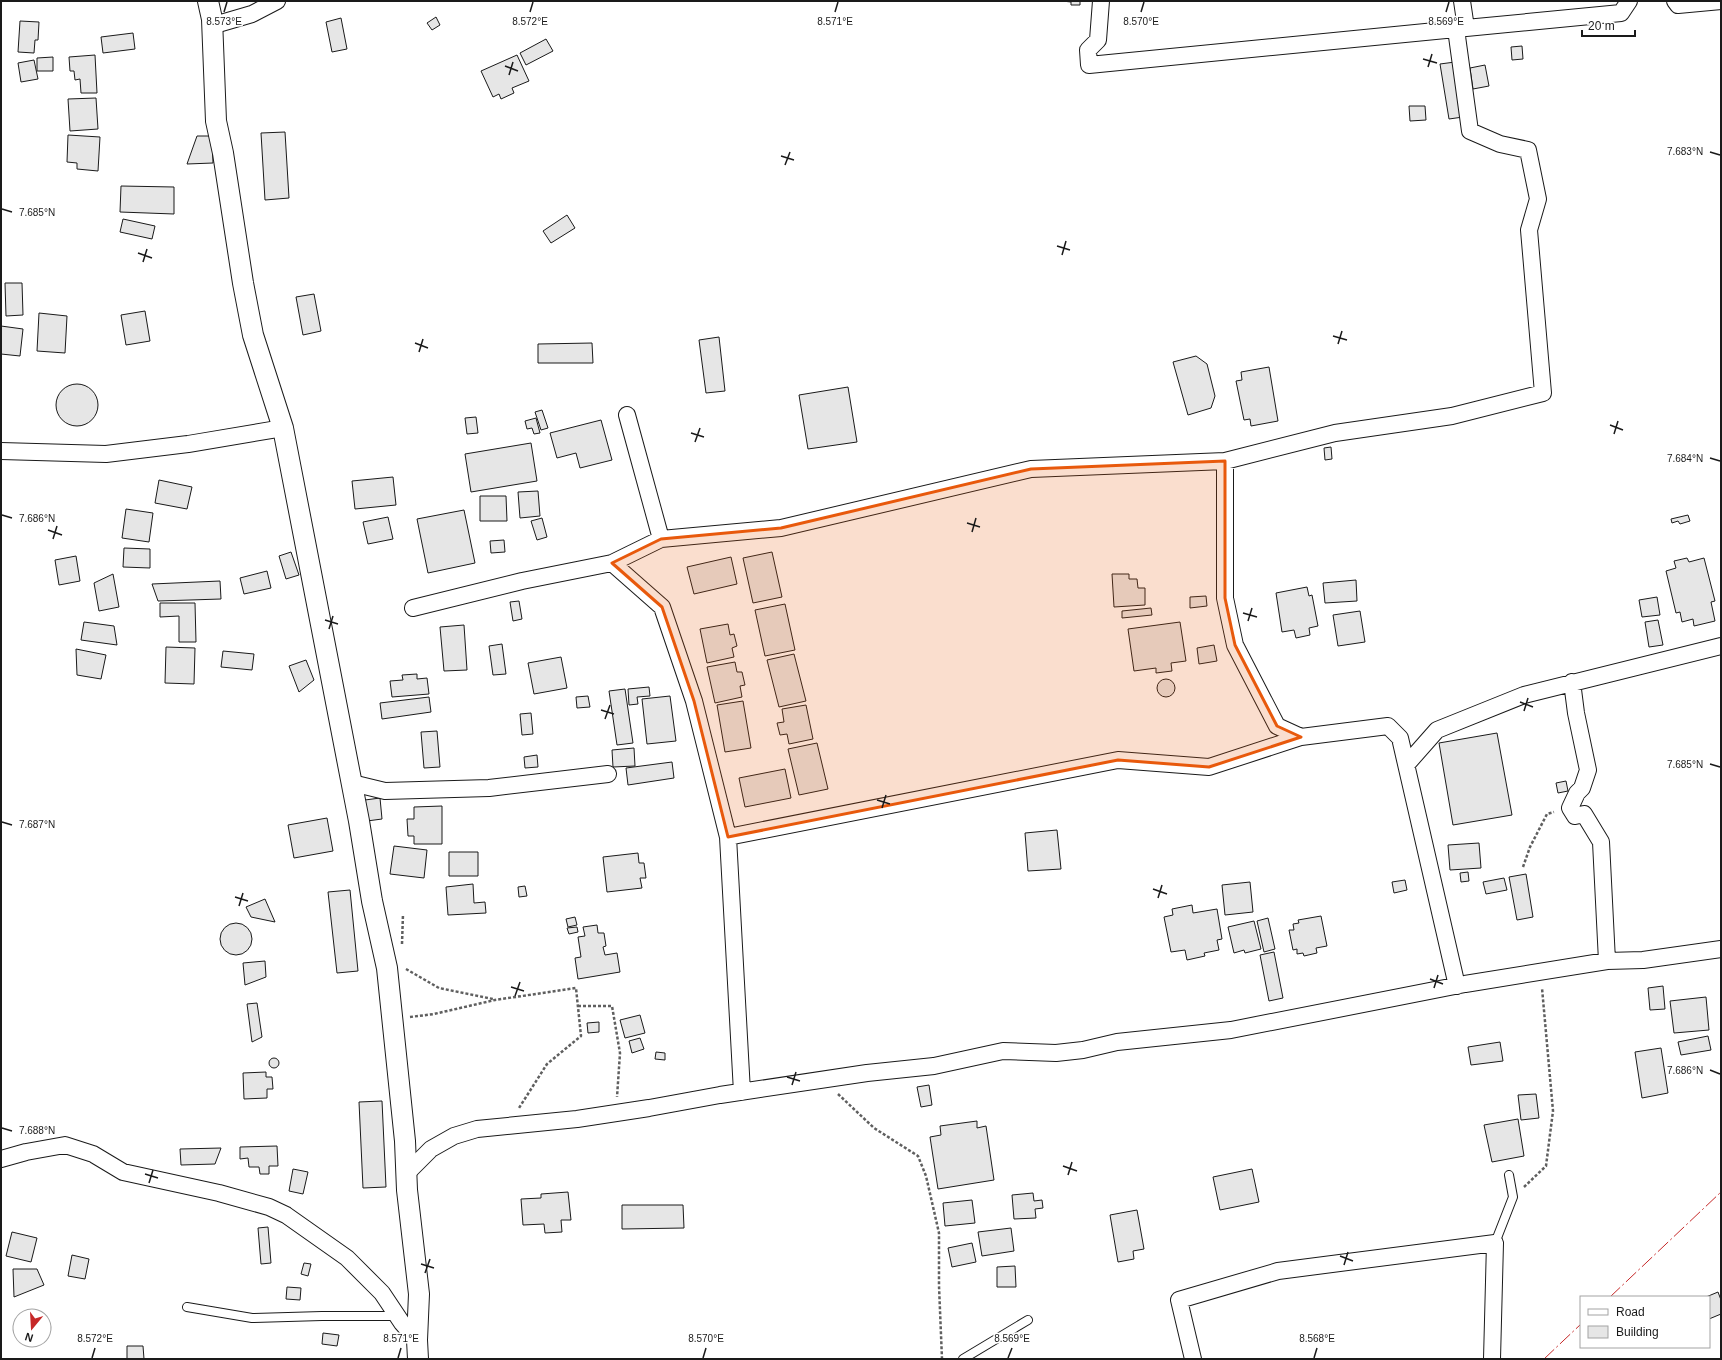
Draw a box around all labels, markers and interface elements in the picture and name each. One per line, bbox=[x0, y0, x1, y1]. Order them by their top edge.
scale bar bbox=[1582, 12, 1635, 38]
text: 8.573°E bbox=[206, 16, 242, 27]
text: 8.572°E bbox=[512, 16, 548, 27]
text: 8.571°E bbox=[817, 16, 853, 27]
text: 8.570°E bbox=[1123, 16, 1159, 27]
text: 8.569°E bbox=[1428, 16, 1464, 27]
text: 20 m bbox=[1588, 19, 1615, 33]
text: 7.683°N bbox=[1667, 146, 1703, 157]
text: 7.685°N bbox=[19, 207, 55, 218]
text: 7.684°N bbox=[1667, 453, 1703, 464]
text: 7.686°N bbox=[19, 513, 55, 524]
text: 7.685°N bbox=[1667, 759, 1703, 770]
text: 7.687°N bbox=[19, 819, 55, 830]
text: 7.686°N bbox=[1667, 1065, 1703, 1076]
text: 7.688°N bbox=[19, 1125, 55, 1136]
legend bbox=[1580, 1296, 1710, 1348]
text: Road bbox=[1616, 1305, 1645, 1319]
north arrow bbox=[12, 1308, 52, 1348]
text: Building bbox=[1616, 1325, 1659, 1339]
text: N bbox=[23, 1331, 35, 1344]
text: 8.572°E bbox=[77, 1333, 113, 1344]
text: 8.571°E bbox=[383, 1333, 419, 1344]
text: 8.570°E bbox=[688, 1333, 724, 1344]
text: 8.569°E bbox=[994, 1333, 1030, 1344]
text: 8.568°E bbox=[1299, 1333, 1335, 1344]

